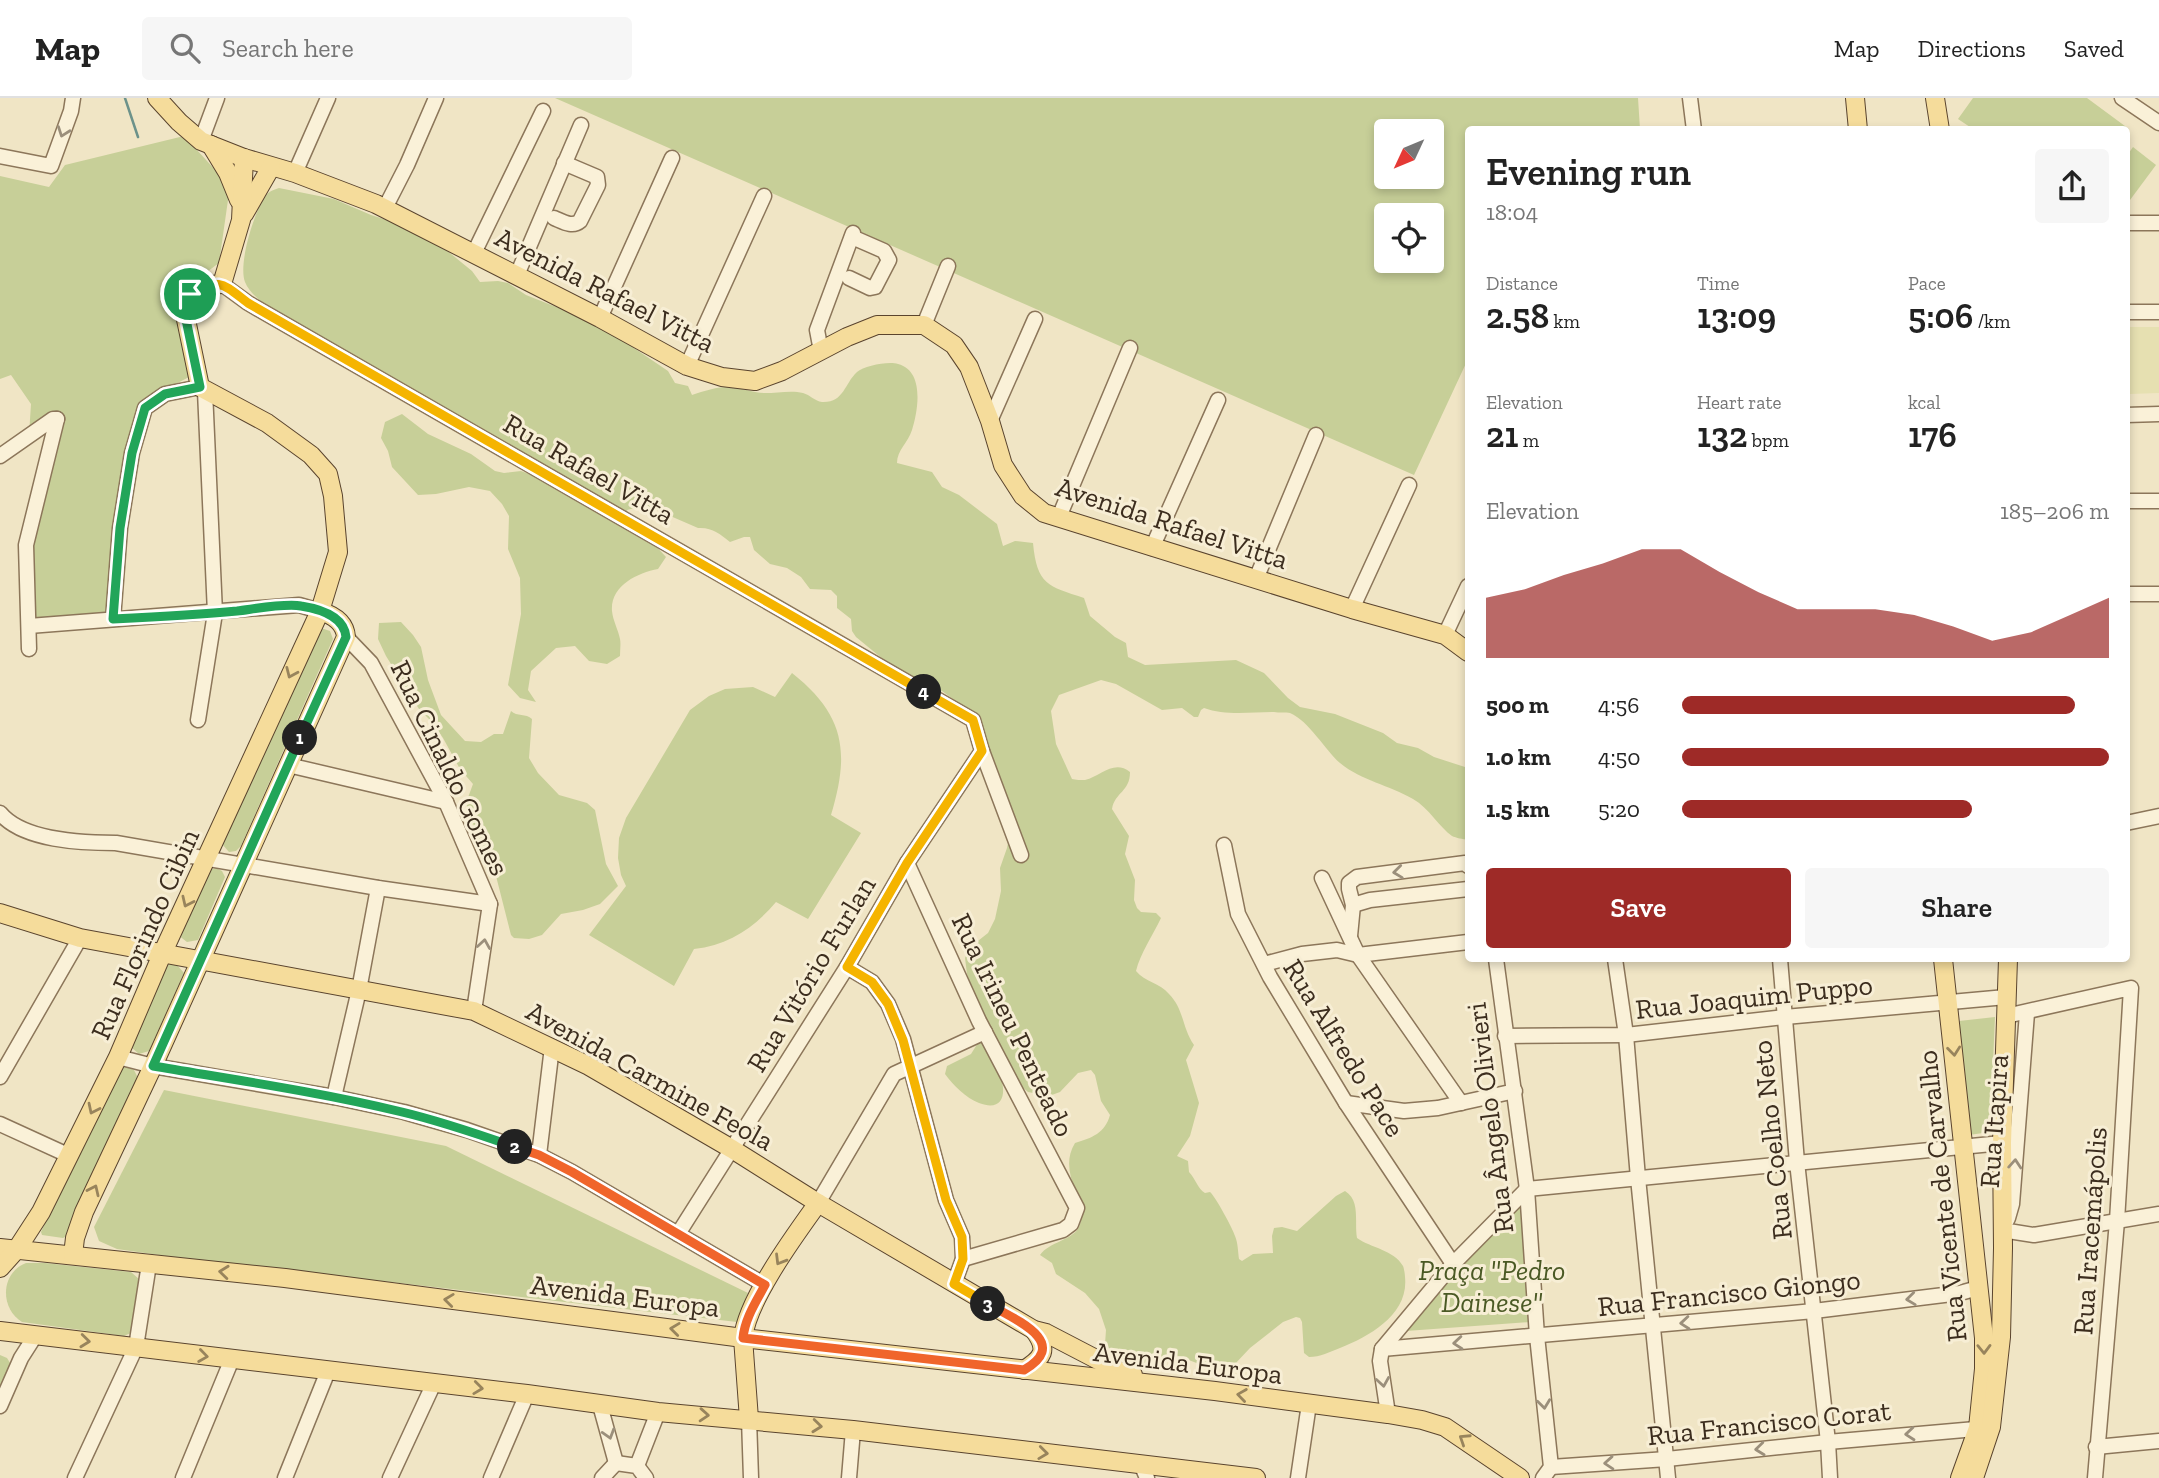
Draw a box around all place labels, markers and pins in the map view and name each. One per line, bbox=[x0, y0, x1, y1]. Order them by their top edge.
pin bbox=[160, 264, 220, 324]
pin: 4 bbox=[906, 674, 942, 710]
pin: 1 bbox=[282, 720, 318, 756]
pin: 2 bbox=[498, 1130, 532, 1164]
pin: 3 bbox=[970, 1286, 1006, 1322]

